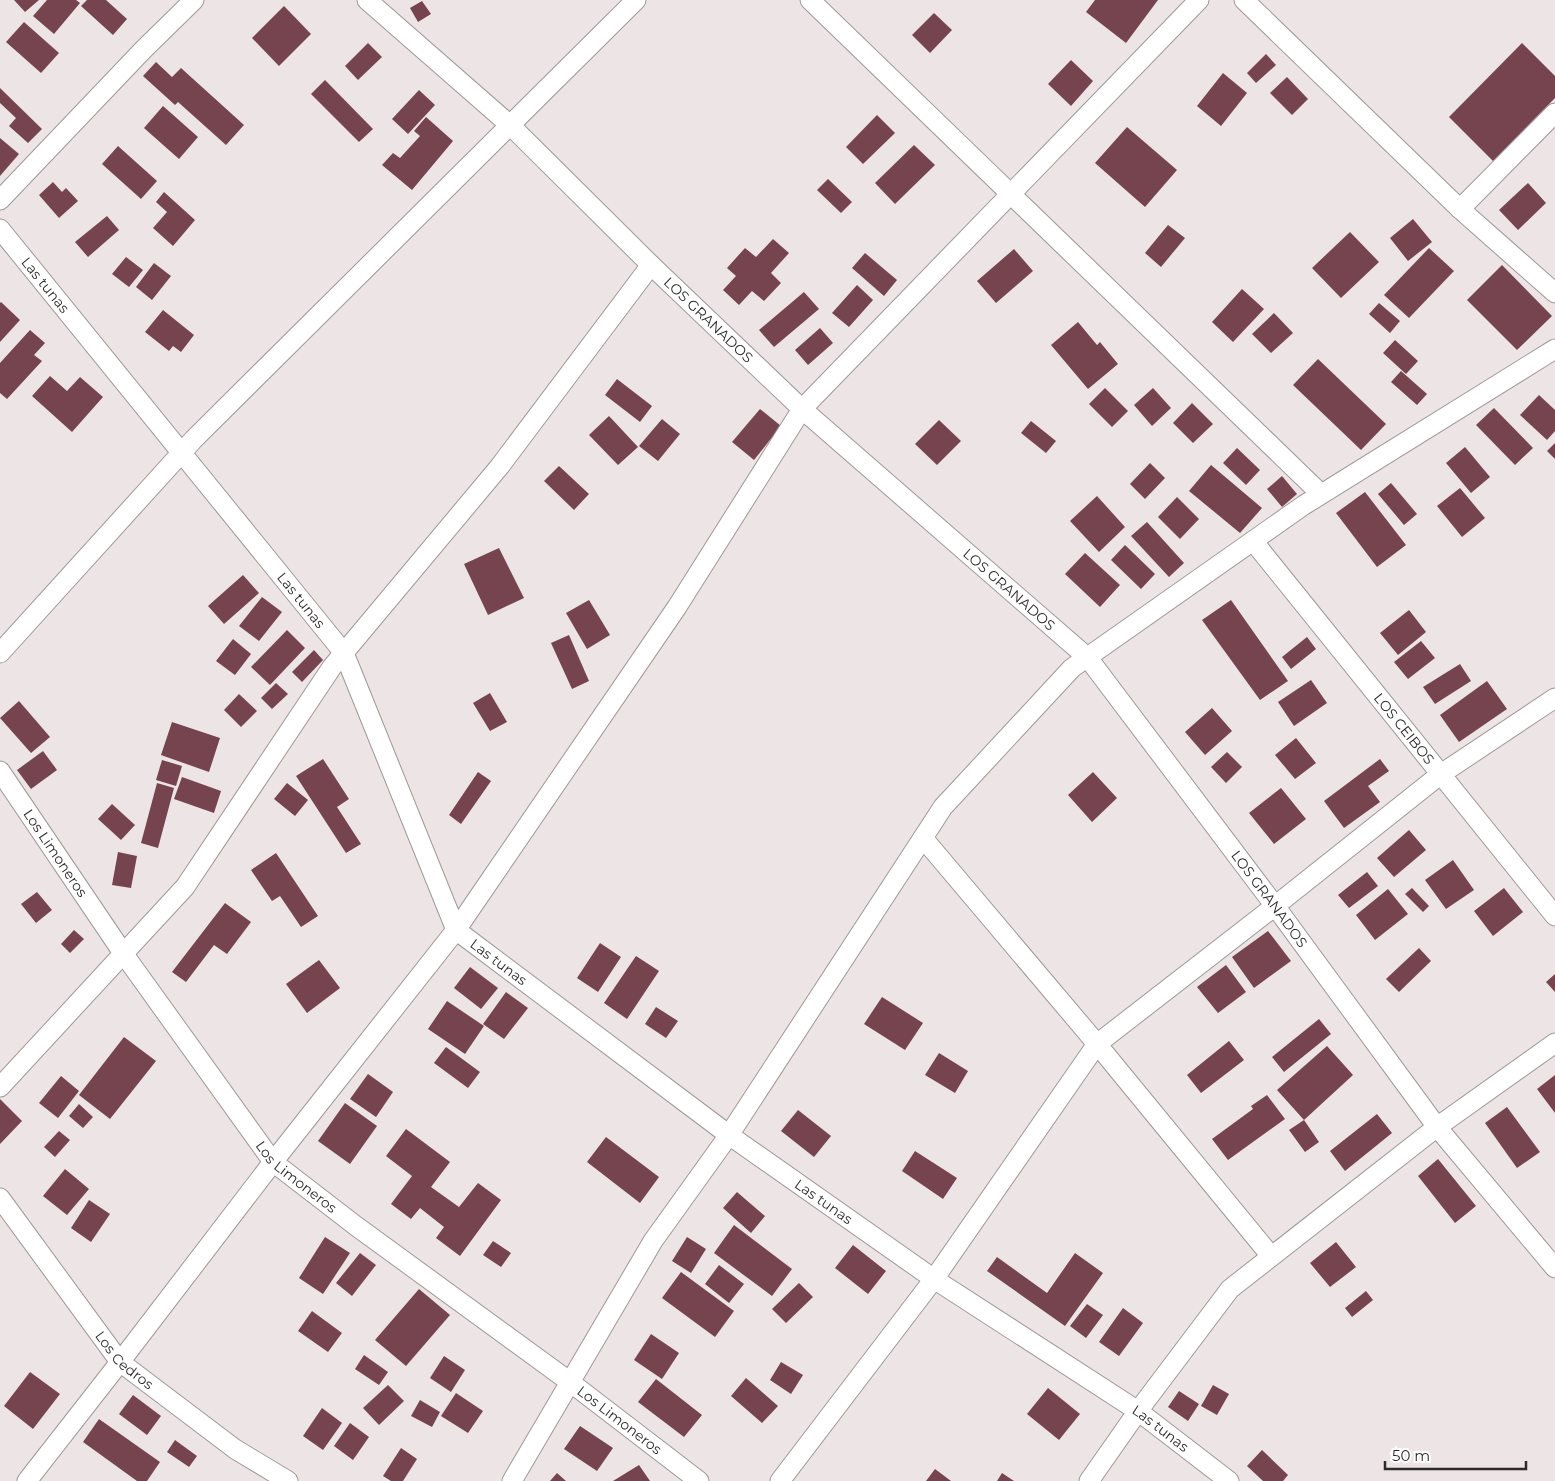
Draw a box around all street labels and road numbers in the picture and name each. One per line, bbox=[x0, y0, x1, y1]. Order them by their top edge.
street label: Las tunas bbox=[17, 253, 73, 317]
street label: LOS GRANADOS bbox=[660, 273, 757, 366]
street label: LOS GRANADOS bbox=[959, 544, 1059, 634]
street label: Las tunas bbox=[273, 569, 329, 632]
street label: LOS CEIBOS bbox=[1370, 689, 1438, 768]
street label: Los Limoneros bbox=[19, 806, 92, 900]
street label: LOS GRANADOS bbox=[1227, 847, 1311, 951]
street label: Las tunas bbox=[466, 935, 531, 989]
street label: Los Limoneros bbox=[252, 1137, 340, 1217]
street label: Las tunas bbox=[791, 1175, 856, 1228]
street label: Los Cedros bbox=[91, 1327, 157, 1393]
street label: Los Limoneros bbox=[574, 1382, 666, 1458]
street label: Las tunas bbox=[1129, 1401, 1192, 1456]

